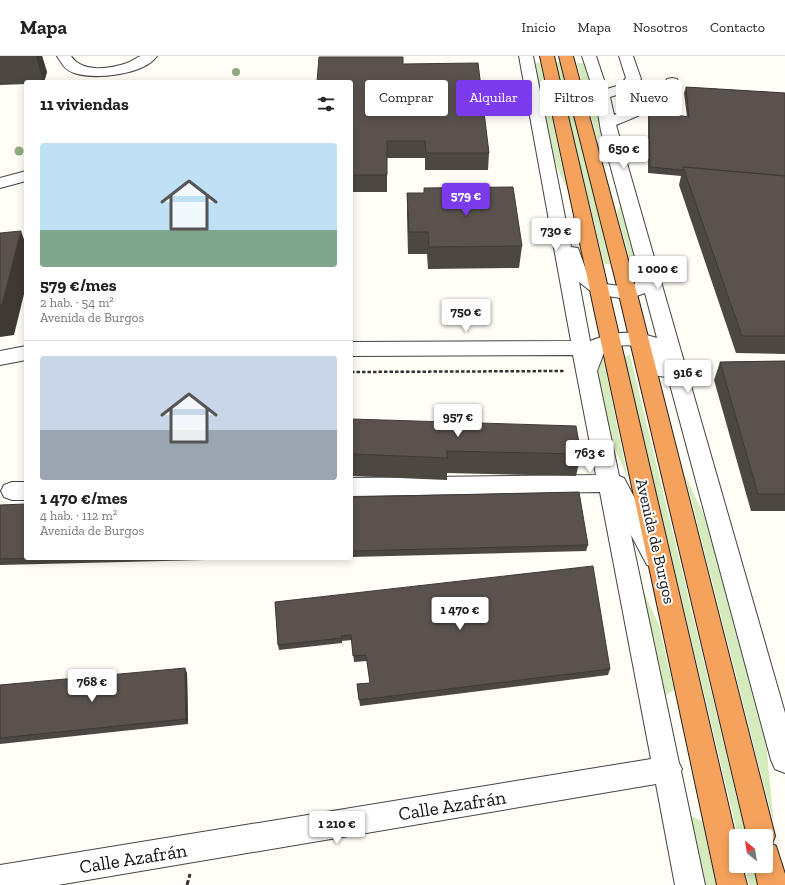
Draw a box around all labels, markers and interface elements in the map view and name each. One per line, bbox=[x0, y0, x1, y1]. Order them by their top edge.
text: Mapa bbox=[20, 16, 67, 39]
text: Inicio bbox=[522, 19, 556, 36]
text: Mapa bbox=[578, 19, 611, 36]
text: Nosotros bbox=[633, 19, 688, 36]
text: Contacto bbox=[710, 19, 765, 36]
chip: Comprar bbox=[365, 80, 448, 116]
chip: Alquilar bbox=[456, 80, 532, 116]
chip: Filtros bbox=[540, 80, 608, 116]
chip: Nuevo bbox=[616, 80, 682, 116]
icon: filters bbox=[315, 93, 337, 115]
text: 11 viviendas bbox=[40, 94, 129, 114]
pin: 650 € bbox=[596, 136, 652, 170]
text: 650 € bbox=[608, 141, 640, 156]
icon: home bbox=[153, 169, 225, 241]
pin: 579 € bbox=[438, 183, 494, 217]
text: 579 € bbox=[451, 188, 481, 203]
pin: 730 € bbox=[528, 218, 584, 252]
text: 730 € bbox=[541, 223, 571, 238]
pin: 1 000 € bbox=[621, 256, 695, 290]
text: 1 000 € bbox=[638, 261, 678, 276]
text: 579 €/mes bbox=[40, 275, 116, 295]
text: 2 hab. · 54 m² bbox=[40, 295, 114, 310]
pin: 750 € bbox=[438, 299, 494, 333]
text: 750 € bbox=[451, 304, 481, 319]
text: Avenida de Burgos bbox=[40, 310, 144, 325]
pin: 916 € bbox=[660, 360, 716, 394]
text: 916 € bbox=[673, 365, 703, 380]
icon: home bbox=[153, 382, 225, 454]
pin: 957 € bbox=[430, 404, 486, 438]
text: 957 € bbox=[443, 409, 473, 424]
pin: 763 € bbox=[562, 440, 618, 474]
text: 763 € bbox=[575, 445, 605, 460]
street label: Avenida de Burgos bbox=[632, 477, 679, 606]
text: 1 470 €/mes bbox=[40, 488, 128, 508]
text: 4 hab. · 112 m² bbox=[40, 508, 117, 523]
text: Avenida de Burgos bbox=[40, 523, 144, 538]
pin: 1 470 € bbox=[423, 597, 497, 631]
text: 1 470 € bbox=[441, 602, 479, 617]
pin: 768 € bbox=[64, 669, 120, 703]
text: 768 € bbox=[77, 674, 107, 689]
street label: Calle Azafrán bbox=[397, 786, 508, 825]
pin: 1 210 € bbox=[300, 811, 374, 845]
text: 1 210 € bbox=[318, 816, 356, 831]
north arrow bbox=[729, 829, 773, 873]
map controls bbox=[729, 829, 773, 873]
street label: Calle Azafrán bbox=[78, 839, 189, 878]

